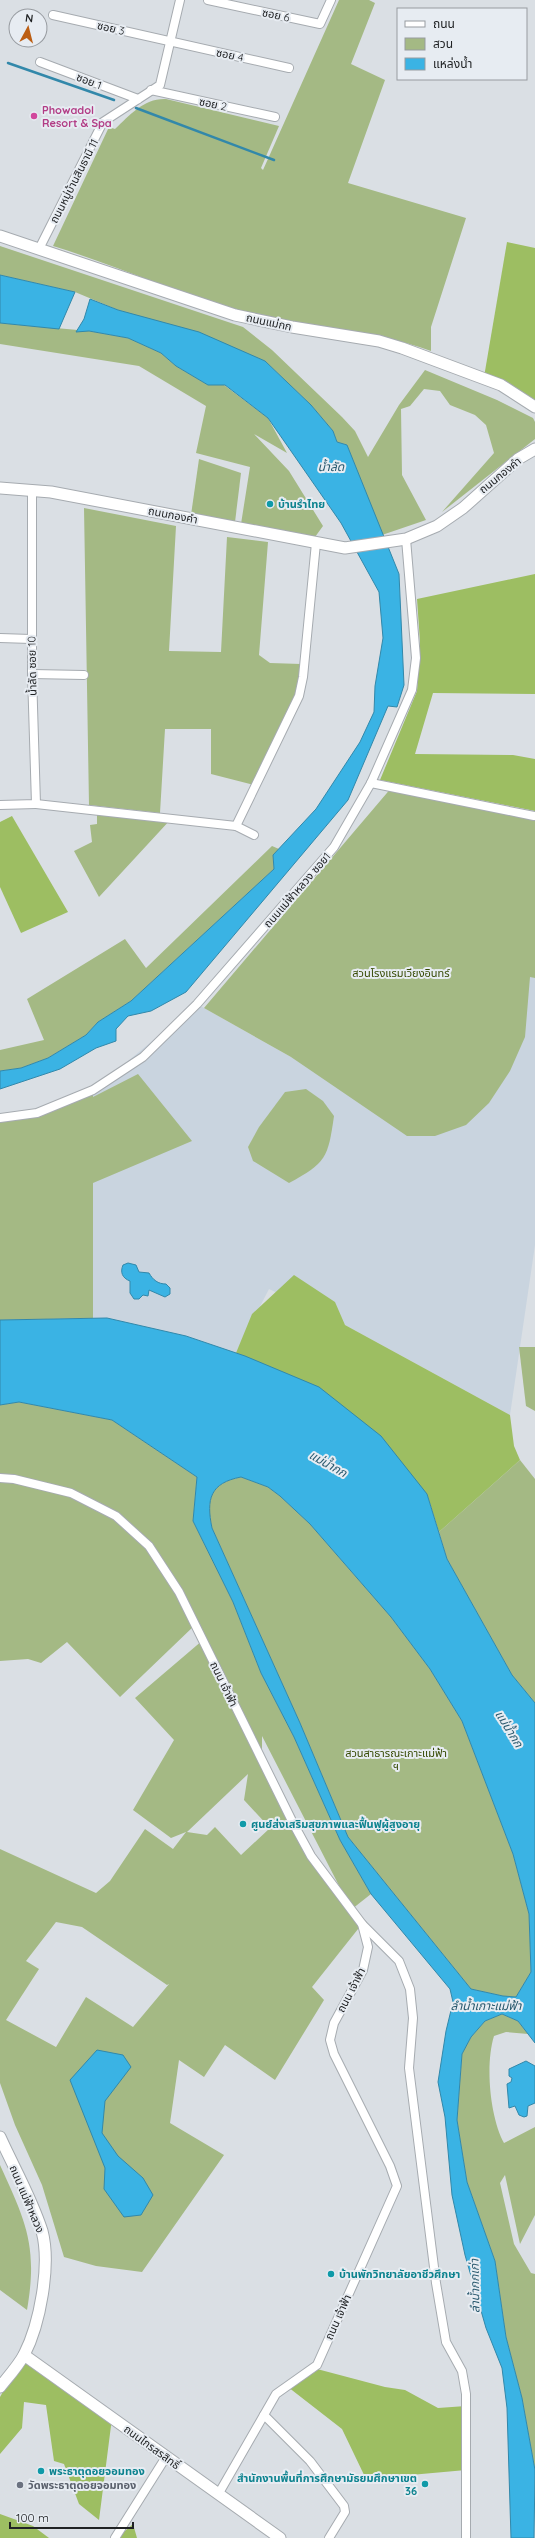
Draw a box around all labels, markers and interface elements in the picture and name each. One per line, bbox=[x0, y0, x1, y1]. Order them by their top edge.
street label: ซอย 6 bbox=[261, 5, 291, 25]
north arrow bbox=[8, 8, 48, 48]
legend bbox=[397, 8, 527, 80]
text: N bbox=[24, 11, 34, 26]
text: ถนน bbox=[433, 16, 455, 31]
street label: ซอย 3 bbox=[96, 18, 126, 38]
text: สวน bbox=[433, 36, 453, 51]
street label: ซอย 4 bbox=[215, 45, 245, 65]
text: แหล่งน้ำ bbox=[433, 55, 472, 71]
street label: ซอย 1 bbox=[74, 70, 104, 92]
street label: ซอย 2 bbox=[198, 94, 228, 114]
place label: Phowadol Resort & Spa bbox=[42, 103, 112, 130]
marker: Phowadol Resort & Spa bbox=[29, 111, 39, 121]
street label: ถนนหมู่บ้านสินธานี 11 bbox=[47, 137, 101, 225]
street label: ถนนแม่กก bbox=[245, 310, 293, 334]
street label: ถนนกองคำ bbox=[476, 454, 524, 496]
water label: น้ำลัด bbox=[318, 458, 345, 474]
place label: บ้านรำไทย bbox=[278, 497, 325, 511]
marker: บ้านรำไทย bbox=[265, 499, 275, 509]
street label: ถนนกองคำ bbox=[147, 503, 199, 527]
street label: น้ำลัด ซอย 10 bbox=[23, 636, 40, 696]
street label: ถนนแม่ฟ้าหลวง ซอย1 bbox=[260, 849, 334, 931]
park label: สวนโรงแรมเวียงอินทร์ bbox=[352, 966, 450, 980]
water label: แม่น้ำกก bbox=[307, 1446, 351, 1480]
street label: ถนน เจ้าฟ้า bbox=[207, 1659, 241, 1709]
water label: แม่น้ำกก bbox=[492, 1707, 528, 1751]
park label: สวนสาธารณะเกาะแม่ฟ้า ฯ bbox=[345, 1746, 447, 1773]
place label: ศูนย์ส่งเสริมสุขภาพและฟื้นฟูผู้สูงอายุ bbox=[251, 1816, 420, 1831]
marker: ศูนย์ส่งเสริมสุขภาพและฟื้นฟูผู้สูงอายุ bbox=[238, 1819, 248, 1829]
street label: ถนน เจ้าฟ้า bbox=[334, 1965, 368, 2015]
water label: ลำน้ำเกาะแม่ฟ้า bbox=[451, 1997, 523, 2013]
street label: ถนน แม่ฟ้าหลวง bbox=[6, 2163, 48, 2235]
water label: ลำน้ำกกเก่า bbox=[466, 2258, 482, 2313]
place label: บ้านพักวิทยาลัยอาชีวศึกษา bbox=[339, 2267, 461, 2281]
marker: บ้านพักวิทยาลัยอาชีวศึกษา bbox=[326, 2269, 336, 2279]
street label: ถนน เจ้าฟ้า bbox=[322, 2292, 354, 2342]
street label: ถนนไกรสรสิทธิ์ bbox=[121, 2422, 183, 2472]
place label: พระธาตุดอยจอมทอง bbox=[49, 2464, 145, 2478]
marker: พระธาตุดอยจอมทอง bbox=[36, 2466, 46, 2476]
place label: สำนักงานพื้นที่การศึกษามัธยมศึกษาเขต 36 bbox=[237, 2470, 417, 2498]
place label: วัดพระธาตุดอยจอมทอง bbox=[28, 2478, 136, 2492]
marker: สำนักงานพื้นที่การศึกษามัธยมศึกษาเขต 36 bbox=[420, 2479, 430, 2489]
marker: วัดพระธาตุดอยจอมทอง bbox=[15, 2480, 25, 2490]
scale bar bbox=[10, 2504, 133, 2530]
text: 100 m bbox=[16, 2510, 49, 2525]

